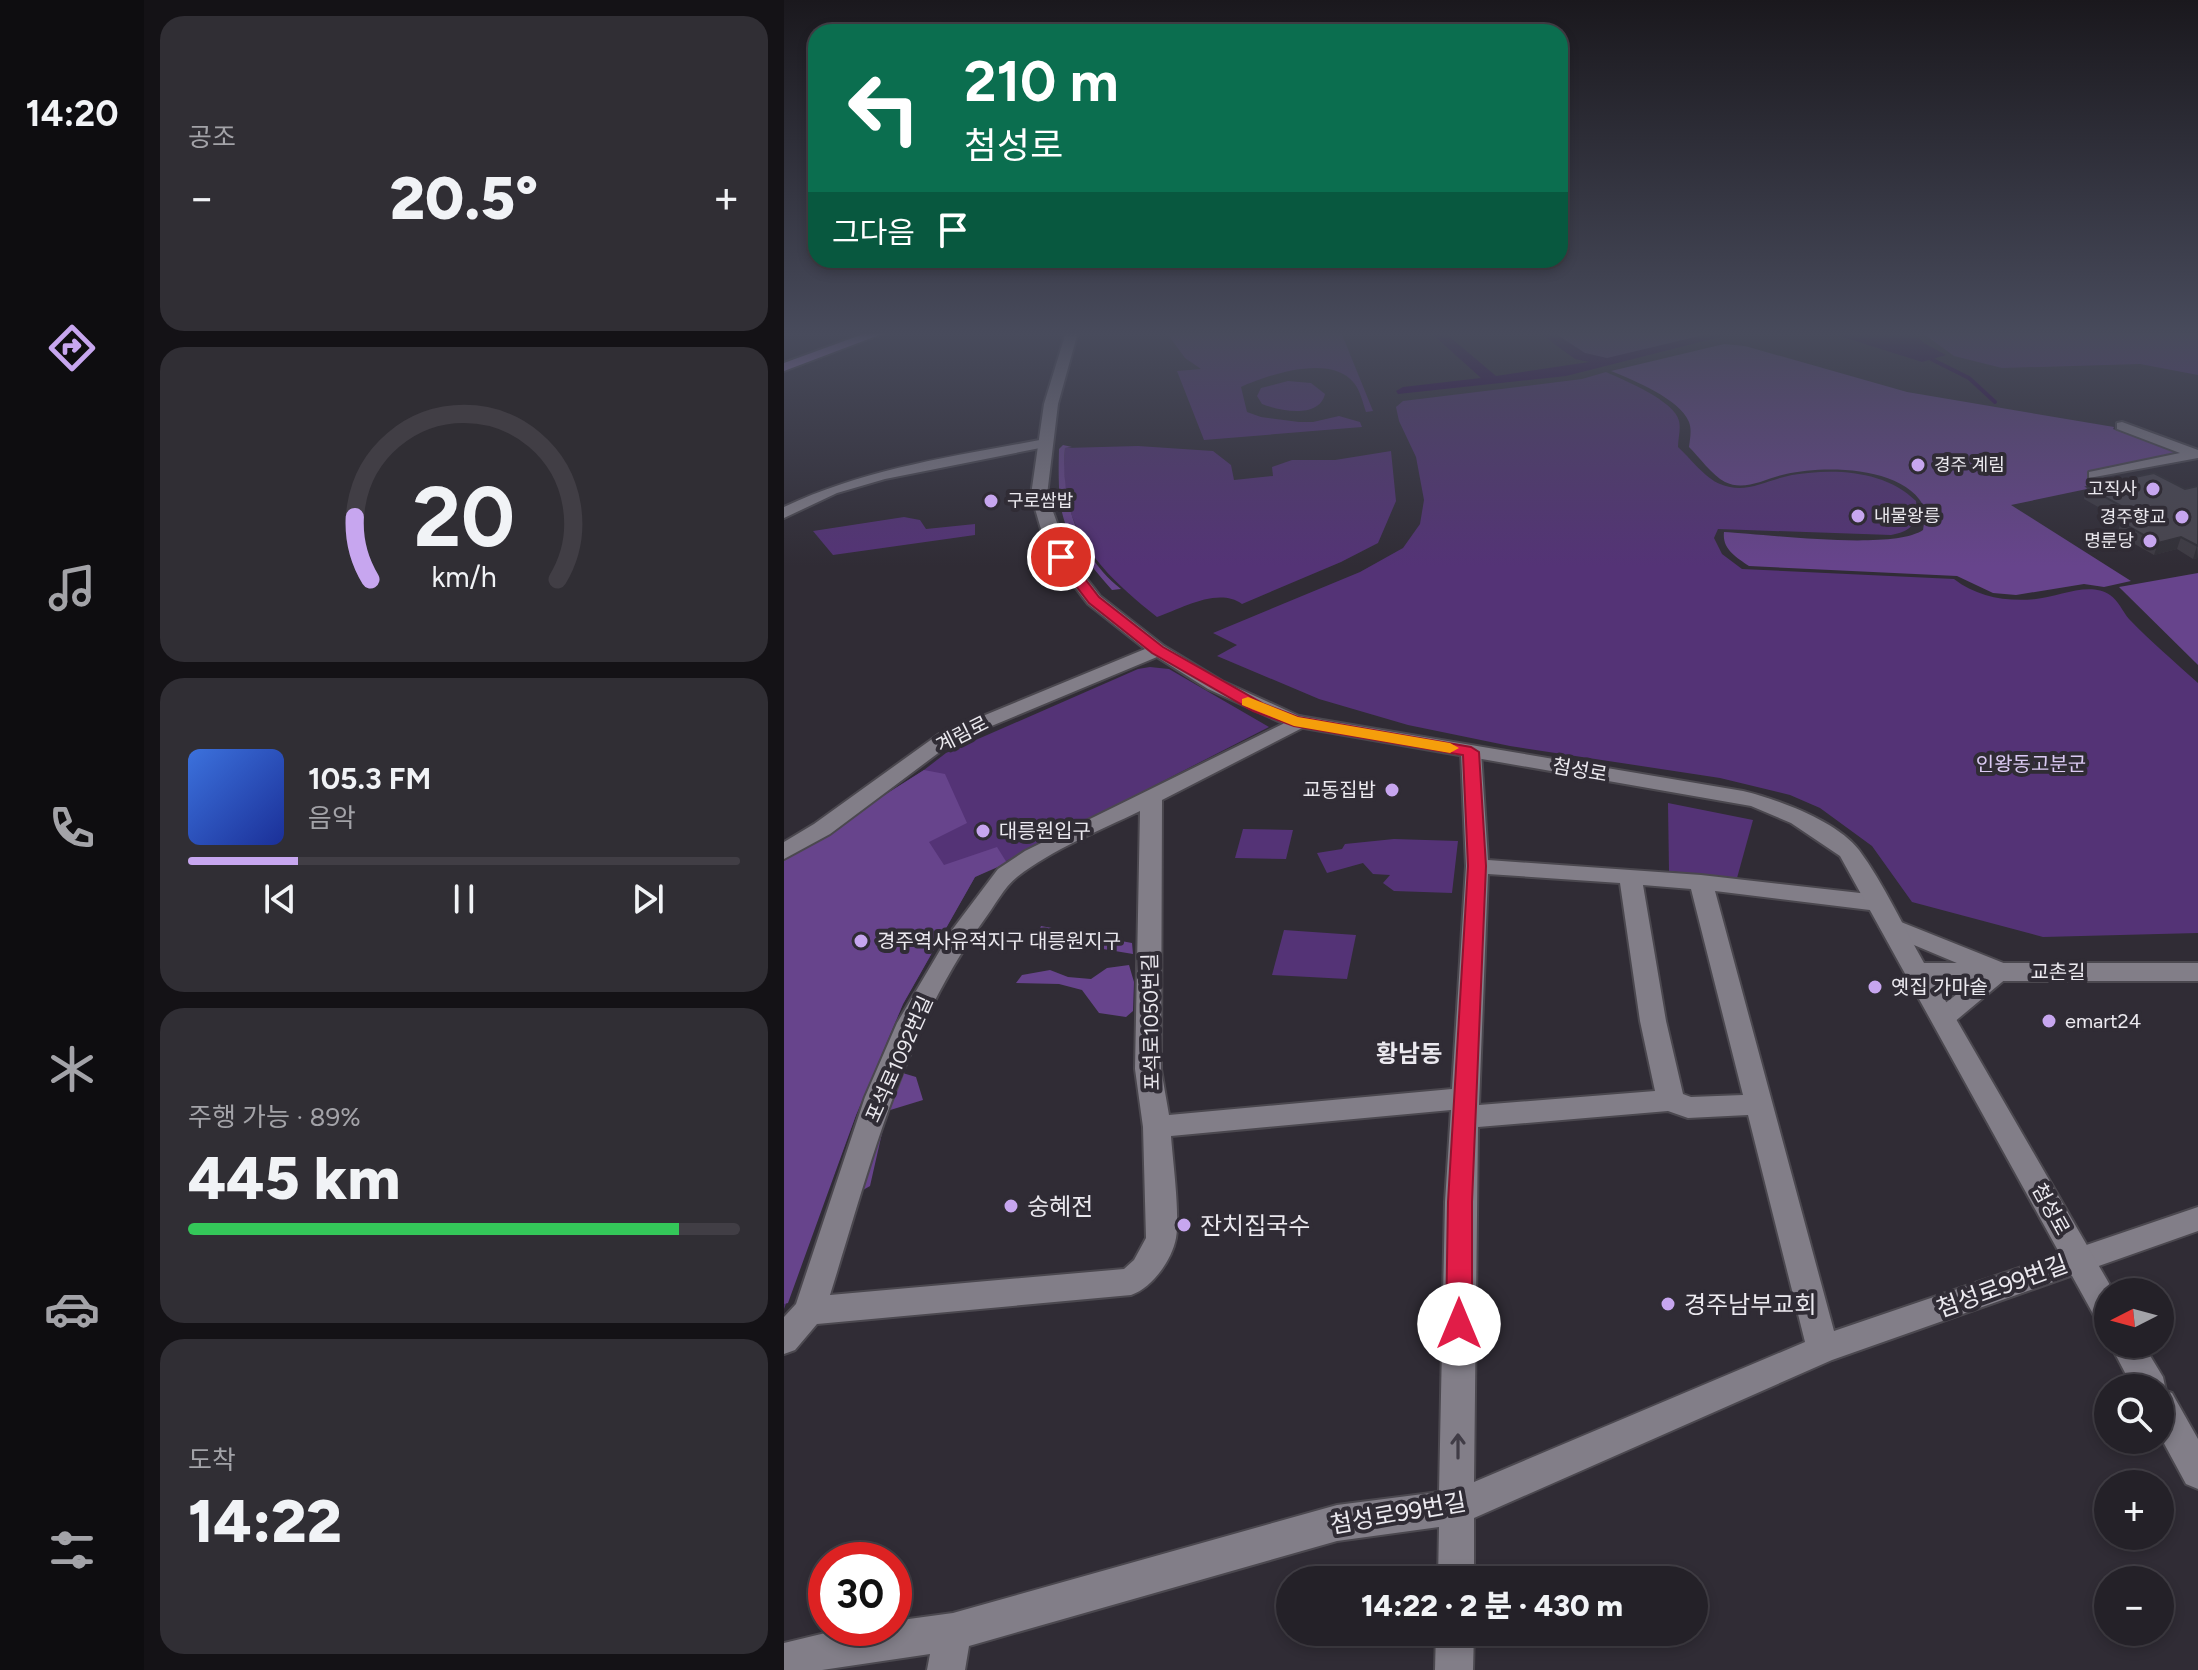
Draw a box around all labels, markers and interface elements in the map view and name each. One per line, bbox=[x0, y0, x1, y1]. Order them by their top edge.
text: 210 m bbox=[964, 48, 1119, 115]
icon: left bbox=[832, 56, 936, 160]
text: 14:20 bbox=[26, 92, 119, 135]
text: 공조 bbox=[188, 121, 236, 153]
text: 첨성로 bbox=[964, 124, 1063, 167]
text: 20.5° bbox=[390, 162, 538, 234]
text: − bbox=[188, 171, 215, 224]
text: + bbox=[713, 171, 740, 224]
icon: arrive bbox=[931, 208, 975, 252]
text: 그다음 bbox=[832, 214, 915, 251]
icon: directions bbox=[44, 320, 100, 376]
place label: 경주 계림 bbox=[1934, 454, 2005, 476]
marker: 경주 계림 bbox=[1909, 456, 1927, 474]
text: 20 bbox=[413, 467, 515, 567]
place label: 고직사 bbox=[2087, 478, 2137, 500]
marker: 고직사 bbox=[2144, 480, 2162, 498]
place label: 구로쌈밥 bbox=[1007, 490, 1073, 512]
marker: 구로쌈밥 bbox=[982, 492, 1000, 510]
place label: 내물왕릉 bbox=[1874, 505, 1940, 527]
place label: 경주향교 bbox=[2100, 506, 2166, 528]
marker: 내물왕릉 bbox=[1849, 507, 1867, 525]
marker: 경주향교 bbox=[2173, 508, 2191, 526]
pin bbox=[1027, 523, 1095, 591]
place label: 명룬당 bbox=[2084, 530, 2134, 552]
marker: 명룬당 bbox=[2141, 532, 2159, 550]
icon: arrive bbox=[1039, 535, 1083, 579]
icon: music bbox=[44, 560, 100, 616]
text: km/h bbox=[431, 560, 497, 594]
street label: 계림로 bbox=[932, 711, 992, 757]
park label: 인왕동고분군 bbox=[1976, 752, 2086, 776]
street label: 첨성로 bbox=[1551, 753, 1609, 787]
text: 105.3 FM bbox=[308, 760, 431, 797]
place label: 교동집밥 bbox=[1302, 778, 1376, 802]
marker: 교동집밥 bbox=[1383, 781, 1401, 799]
icon: phone bbox=[44, 800, 100, 856]
text: 음악 bbox=[308, 802, 356, 834]
place label: 대릉원입구 bbox=[999, 819, 1091, 843]
marker: 대릉원입구 bbox=[974, 822, 992, 840]
icon: previous bbox=[258, 877, 302, 921]
icon: pause bbox=[442, 877, 486, 921]
icon: next bbox=[626, 877, 670, 921]
place label: 경주역사유적지구 대릉원지구 bbox=[877, 929, 1121, 953]
marker: 경주역사유적지구 대릉원지구 bbox=[852, 932, 870, 950]
street label: 포석로1050번길 bbox=[1138, 953, 1164, 1091]
street label: 교촌길 bbox=[2030, 960, 2086, 984]
place label: 옛집 가마솥 bbox=[1891, 975, 1988, 999]
marker: 옛집 가마솥 bbox=[1866, 978, 1884, 996]
street label: 포석로1092번길 bbox=[860, 992, 938, 1126]
place label: emart24 bbox=[2065, 1009, 2141, 1033]
marker: emart24 bbox=[2040, 1012, 2058, 1030]
district label: 황남동 bbox=[1376, 1039, 1442, 1068]
icon: climate bbox=[44, 1041, 100, 1097]
text: 주행 가능 · 89% bbox=[188, 1101, 361, 1133]
text: 445 km bbox=[188, 1142, 400, 1214]
street label: 첨성로 bbox=[2027, 1179, 2075, 1239]
place label: 숭혜전 bbox=[1027, 1192, 1093, 1221]
marker: 숭혜전 bbox=[1002, 1197, 1020, 1215]
place label: 잔치집국수 bbox=[1200, 1211, 1310, 1240]
marker: 잔치집국수 bbox=[1175, 1216, 1193, 1234]
street label: 첨성로99번길 bbox=[1932, 1249, 2072, 1323]
north arrow bbox=[2094, 1278, 2174, 1358]
map controls bbox=[2094, 1278, 2174, 1646]
icon: car bbox=[44, 1281, 100, 1337]
position arrow bbox=[1417, 1282, 1501, 1366]
place label: 경주남부교회 bbox=[1684, 1290, 1816, 1319]
marker: 경주남부교회 bbox=[1659, 1295, 1677, 1313]
button: search bbox=[2094, 1374, 2174, 1454]
one-way arrow bbox=[1450, 1433, 1466, 1460]
text: 도착 bbox=[188, 1444, 236, 1476]
button: + bbox=[2094, 1470, 2174, 1550]
text: 14:22 bbox=[188, 1485, 342, 1557]
street label: 첨성로99번길 bbox=[1328, 1487, 1468, 1539]
icon: filters bbox=[44, 1522, 100, 1578]
speed limit sign: 30 bbox=[808, 1542, 912, 1646]
button: − bbox=[2094, 1566, 2174, 1646]
text: 14:22 · 2 분 · 430 m bbox=[1361, 1587, 1623, 1624]

